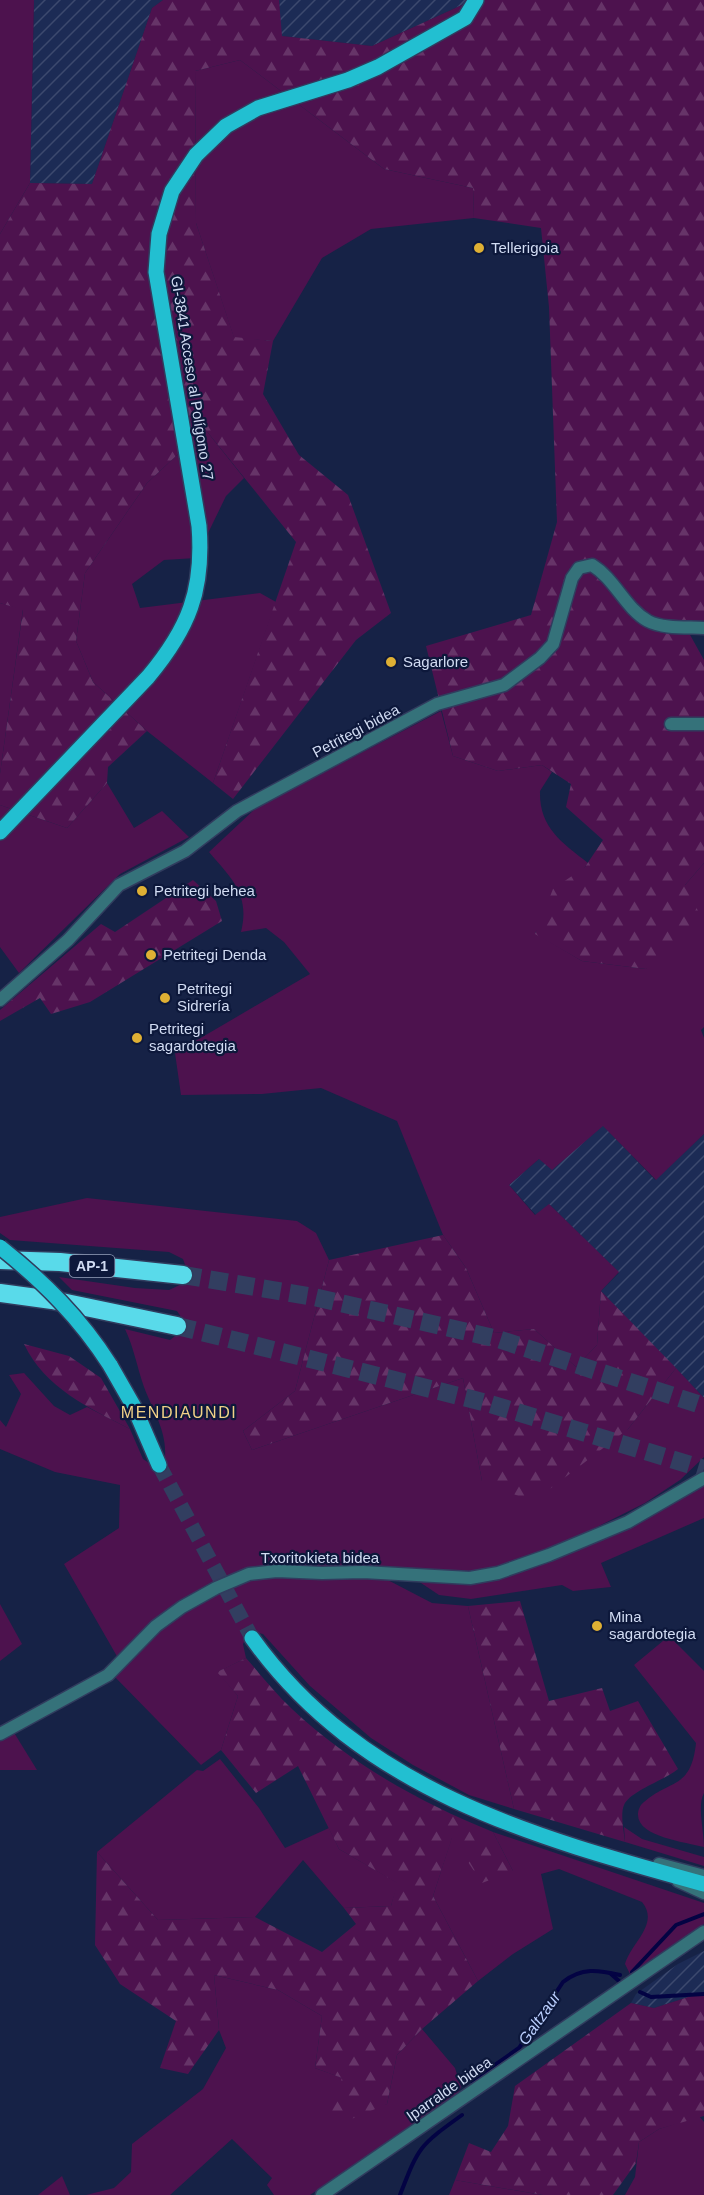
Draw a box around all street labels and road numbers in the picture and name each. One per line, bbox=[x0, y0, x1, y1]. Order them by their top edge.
street label: GI-3841 Acceso al Polígono 27 bbox=[168, 274, 217, 481]
street label: Petritegi bidea bbox=[309, 700, 403, 761]
road number: AP-1 bbox=[70, 1255, 115, 1277]
street label: Txoritokieta bidea bbox=[261, 1549, 380, 1566]
street label: Iparralde bidea bbox=[403, 2053, 495, 2124]

